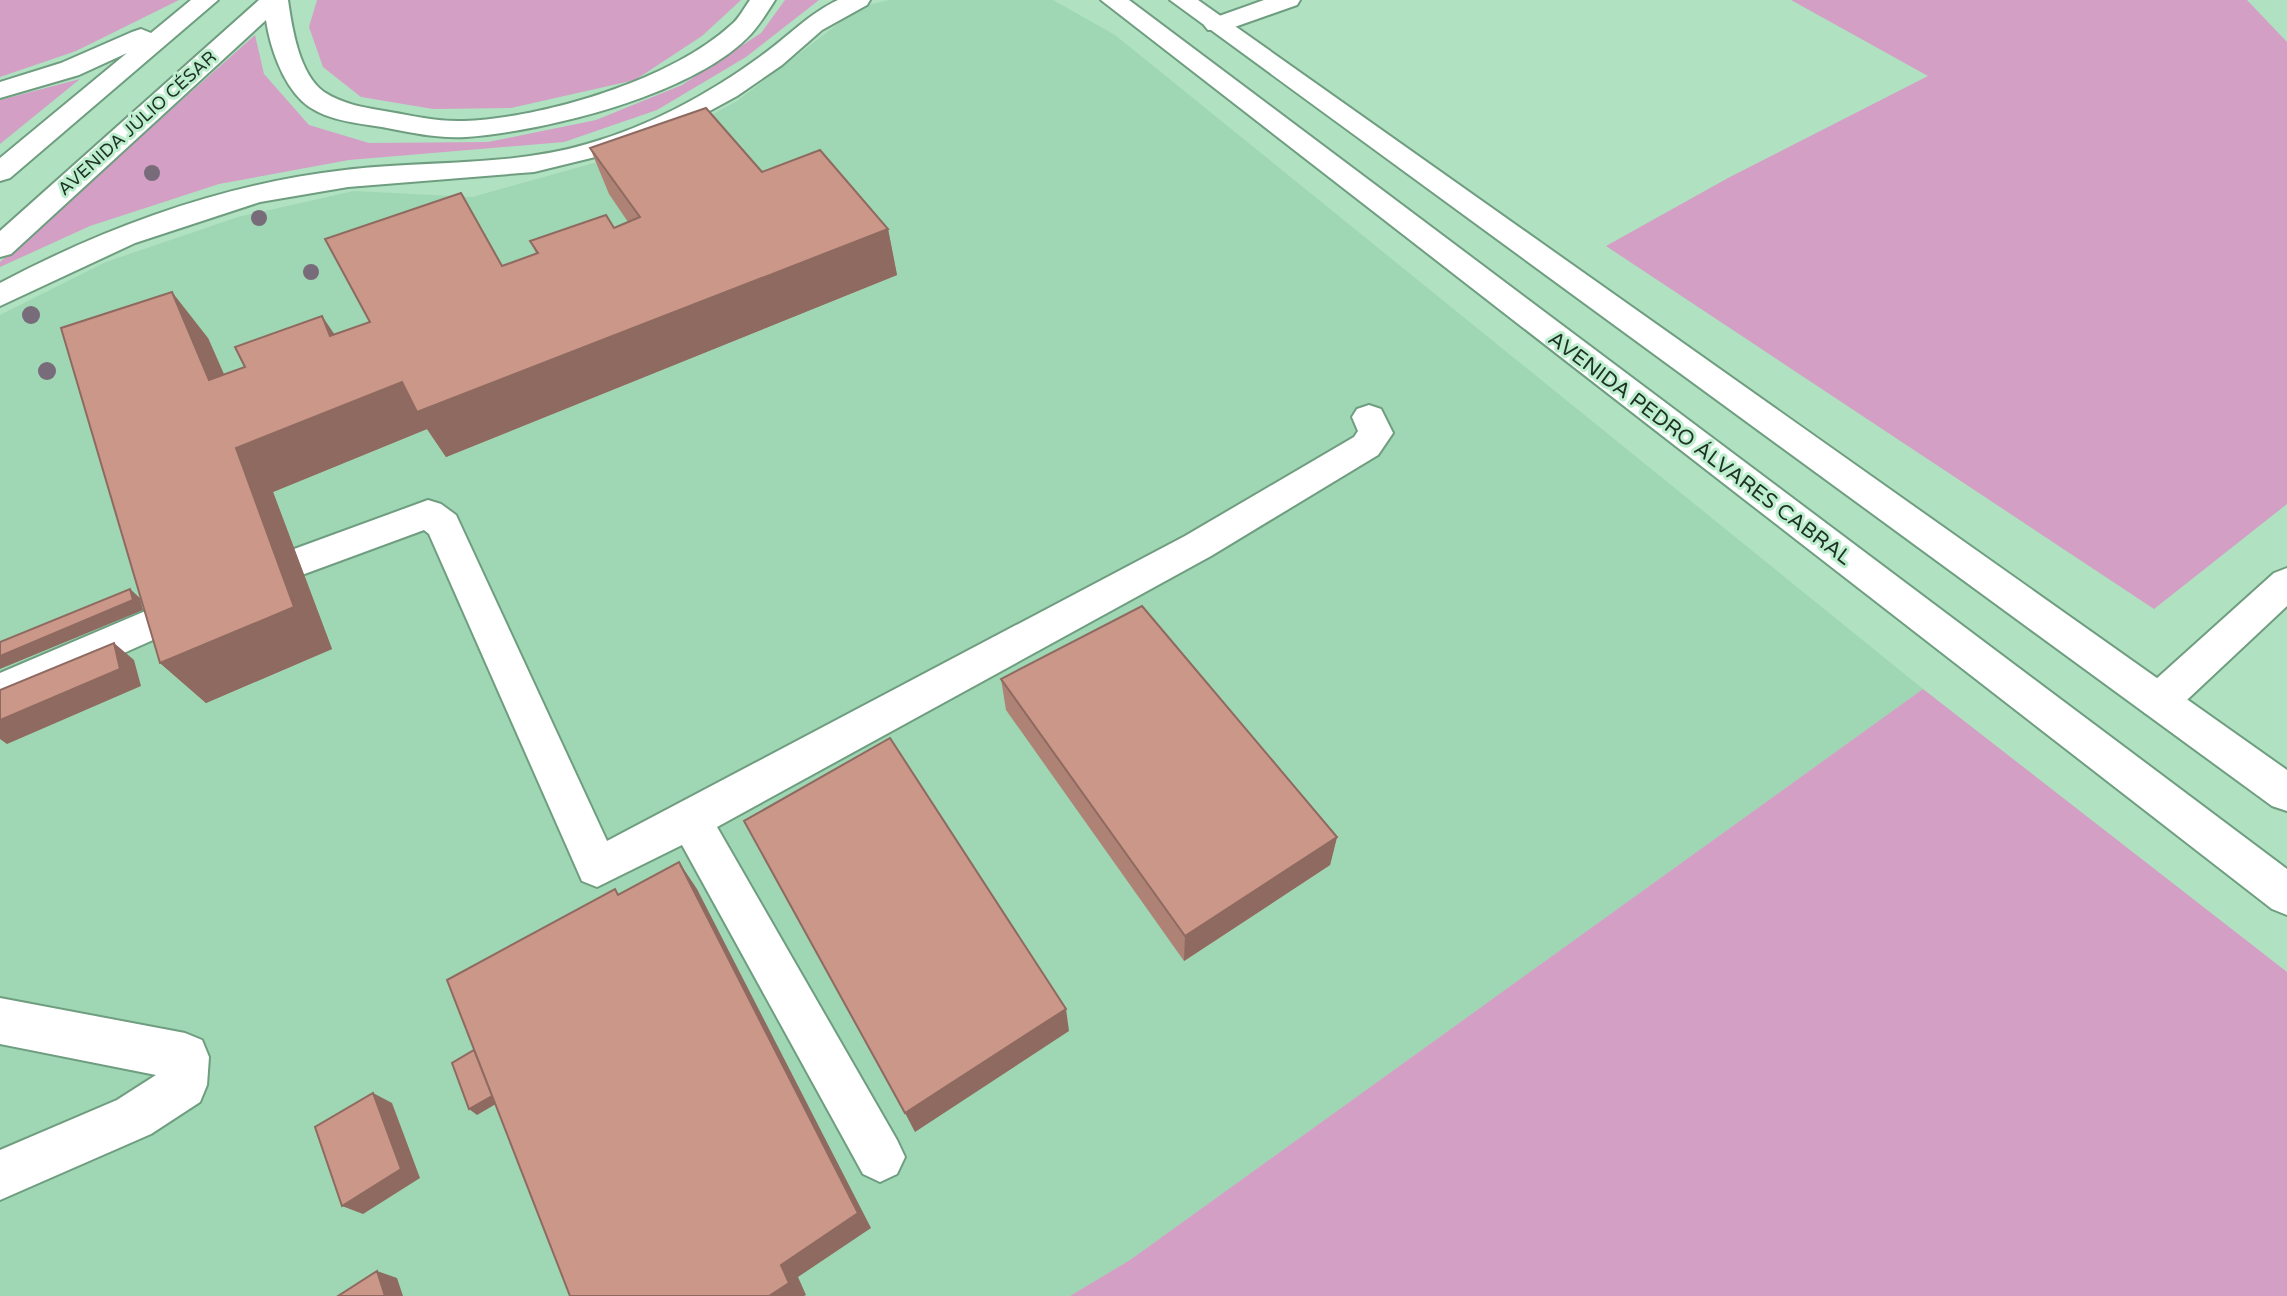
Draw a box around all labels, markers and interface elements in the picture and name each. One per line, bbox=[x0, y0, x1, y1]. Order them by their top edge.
street label: AVENIDA JÚLIO CÉSAR bbox=[53, 46, 221, 200]
street label: AVENIDA PEDRO ÁLVARES CABRAL bbox=[1543, 326, 1856, 571]

